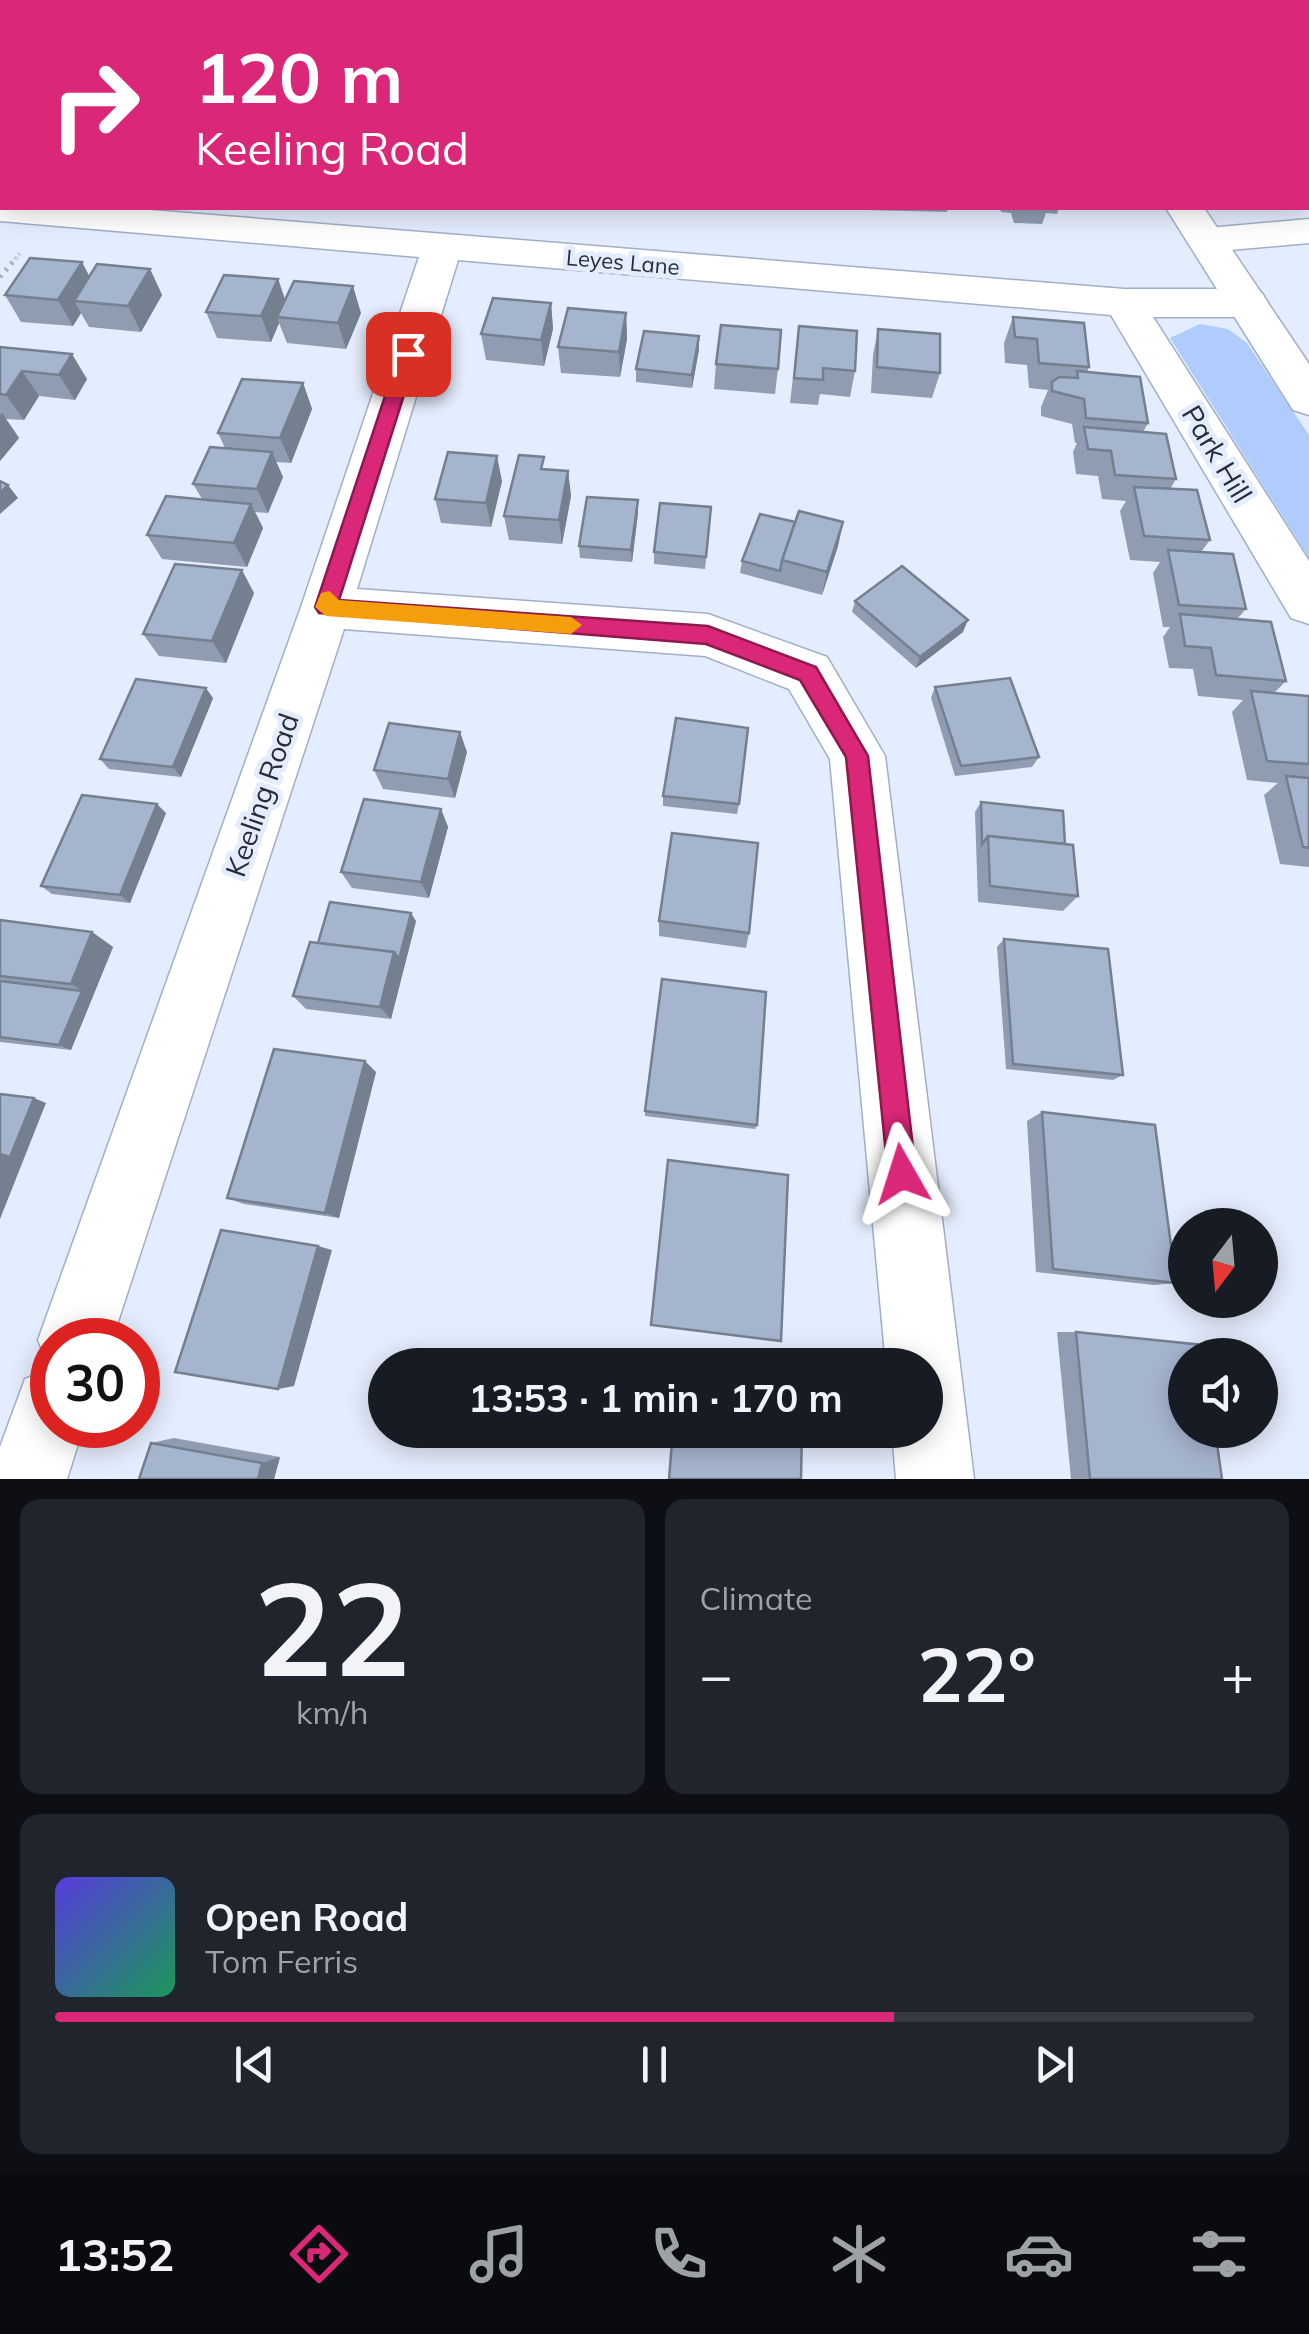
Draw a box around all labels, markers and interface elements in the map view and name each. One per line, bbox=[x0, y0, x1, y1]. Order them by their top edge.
text: 120 m bbox=[195, 33, 403, 121]
icon: right bbox=[30, 40, 160, 170]
text: Keeling Road bbox=[195, 120, 469, 176]
street label: Leyes Lane bbox=[565, 243, 681, 281]
pin bbox=[366, 312, 451, 397]
icon: arrive bbox=[381, 327, 436, 382]
street label: Park Hill bbox=[1175, 399, 1260, 509]
street label: Keeling Road bbox=[217, 709, 306, 881]
position arrow bbox=[850, 1122, 954, 1226]
north arrow bbox=[1168, 1208, 1278, 1318]
map controls bbox=[1168, 1208, 1278, 1448]
speed limit sign: 30 bbox=[30, 1318, 160, 1448]
button: sound bbox=[1168, 1338, 1278, 1448]
text: 13:53 · 1 min · 170 m bbox=[468, 1374, 843, 1422]
text: 22 bbox=[254, 1545, 410, 1709]
text: Climate bbox=[700, 1578, 812, 1618]
text: 22° bbox=[918, 1627, 1036, 1721]
text: − bbox=[700, 1640, 733, 1709]
text: + bbox=[1221, 1640, 1254, 1709]
text: km/h bbox=[296, 1692, 368, 1732]
text: Open Road bbox=[205, 1893, 408, 1941]
text: Tom Ferris bbox=[205, 1941, 358, 1981]
icon: previous bbox=[227, 2037, 282, 2092]
icon: pause bbox=[627, 2037, 682, 2092]
icon: next bbox=[1027, 2037, 1082, 2092]
icon: directions bbox=[284, 2219, 354, 2289]
icon: music bbox=[464, 2219, 534, 2289]
icon: phone bbox=[644, 2219, 714, 2289]
icon: climate bbox=[824, 2219, 894, 2289]
icon: car bbox=[1004, 2219, 1074, 2289]
icon: filters bbox=[1184, 2219, 1254, 2289]
text: 13:52 bbox=[55, 2226, 174, 2282]

